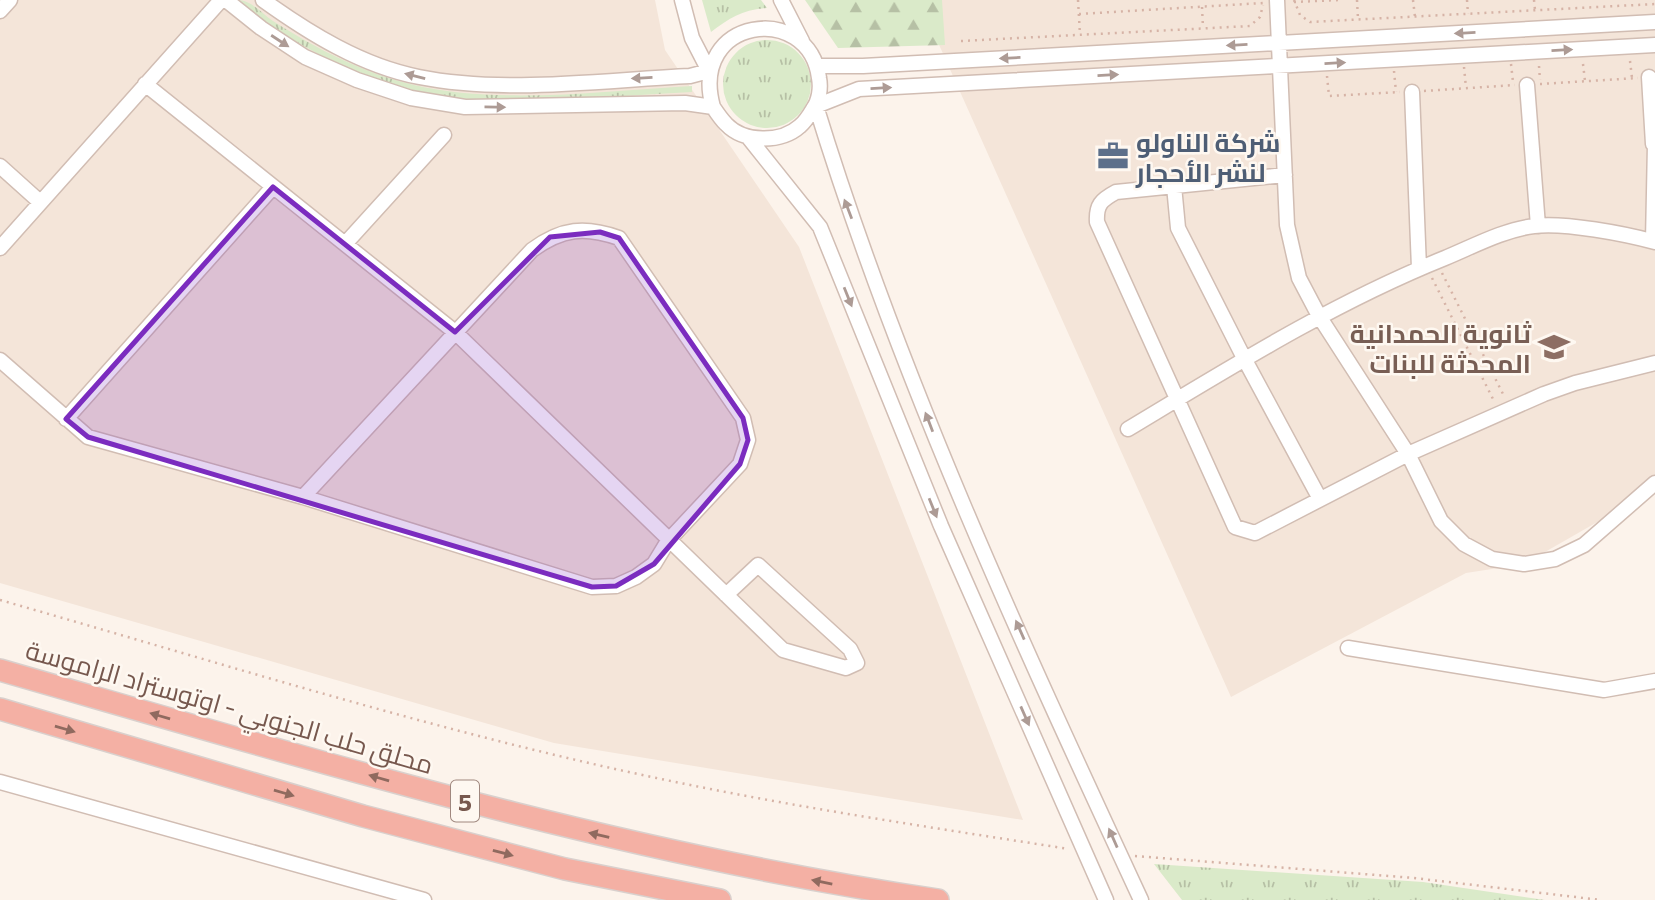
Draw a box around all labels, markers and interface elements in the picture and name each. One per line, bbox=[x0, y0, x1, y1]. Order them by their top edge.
one-way arrow bbox=[1453, 27, 1475, 38]
one-way arrow bbox=[271, 34, 290, 47]
one-way arrow bbox=[1226, 40, 1248, 51]
one-way arrow bbox=[1552, 45, 1574, 56]
one-way arrow bbox=[999, 53, 1021, 64]
one-way arrow bbox=[1325, 57, 1347, 68]
one-way arrow bbox=[404, 70, 426, 81]
one-way arrow bbox=[1097, 70, 1119, 81]
one-way arrow bbox=[631, 73, 653, 84]
one-way arrow bbox=[870, 82, 892, 93]
one-way arrow bbox=[484, 101, 506, 113]
place label: شركة الناولو لنشر الأحجار bbox=[1135, 126, 1281, 188]
office icon: شركة الناولو لنشر الأحجار bbox=[1096, 139, 1130, 173]
one-way arrow bbox=[843, 199, 854, 220]
one-way arrow bbox=[843, 287, 854, 308]
place label: ثانوية الحمدانية المحدثة للبنات bbox=[1350, 317, 1531, 379]
school or university icon: ثانوية الحمدانية المحدثة للبنات bbox=[1537, 330, 1571, 364]
one-way arrow bbox=[923, 412, 934, 433]
one-way arrow bbox=[928, 498, 939, 519]
one-way arrow bbox=[1014, 620, 1025, 641]
street label: محلق حلب الجنوبي - اوتوستراد الراموسة bbox=[21, 633, 437, 786]
one-way arrow bbox=[1020, 706, 1031, 727]
one-way arrow bbox=[149, 710, 170, 720]
one-way arrow bbox=[55, 724, 76, 734]
one-way arrow bbox=[368, 773, 389, 783]
road number: 5 bbox=[451, 780, 479, 822]
one-way arrow bbox=[273, 788, 294, 798]
one-way arrow bbox=[1107, 828, 1119, 848]
one-way arrow bbox=[588, 829, 610, 840]
one-way arrow bbox=[493, 848, 514, 858]
one-way arrow bbox=[811, 876, 833, 887]

